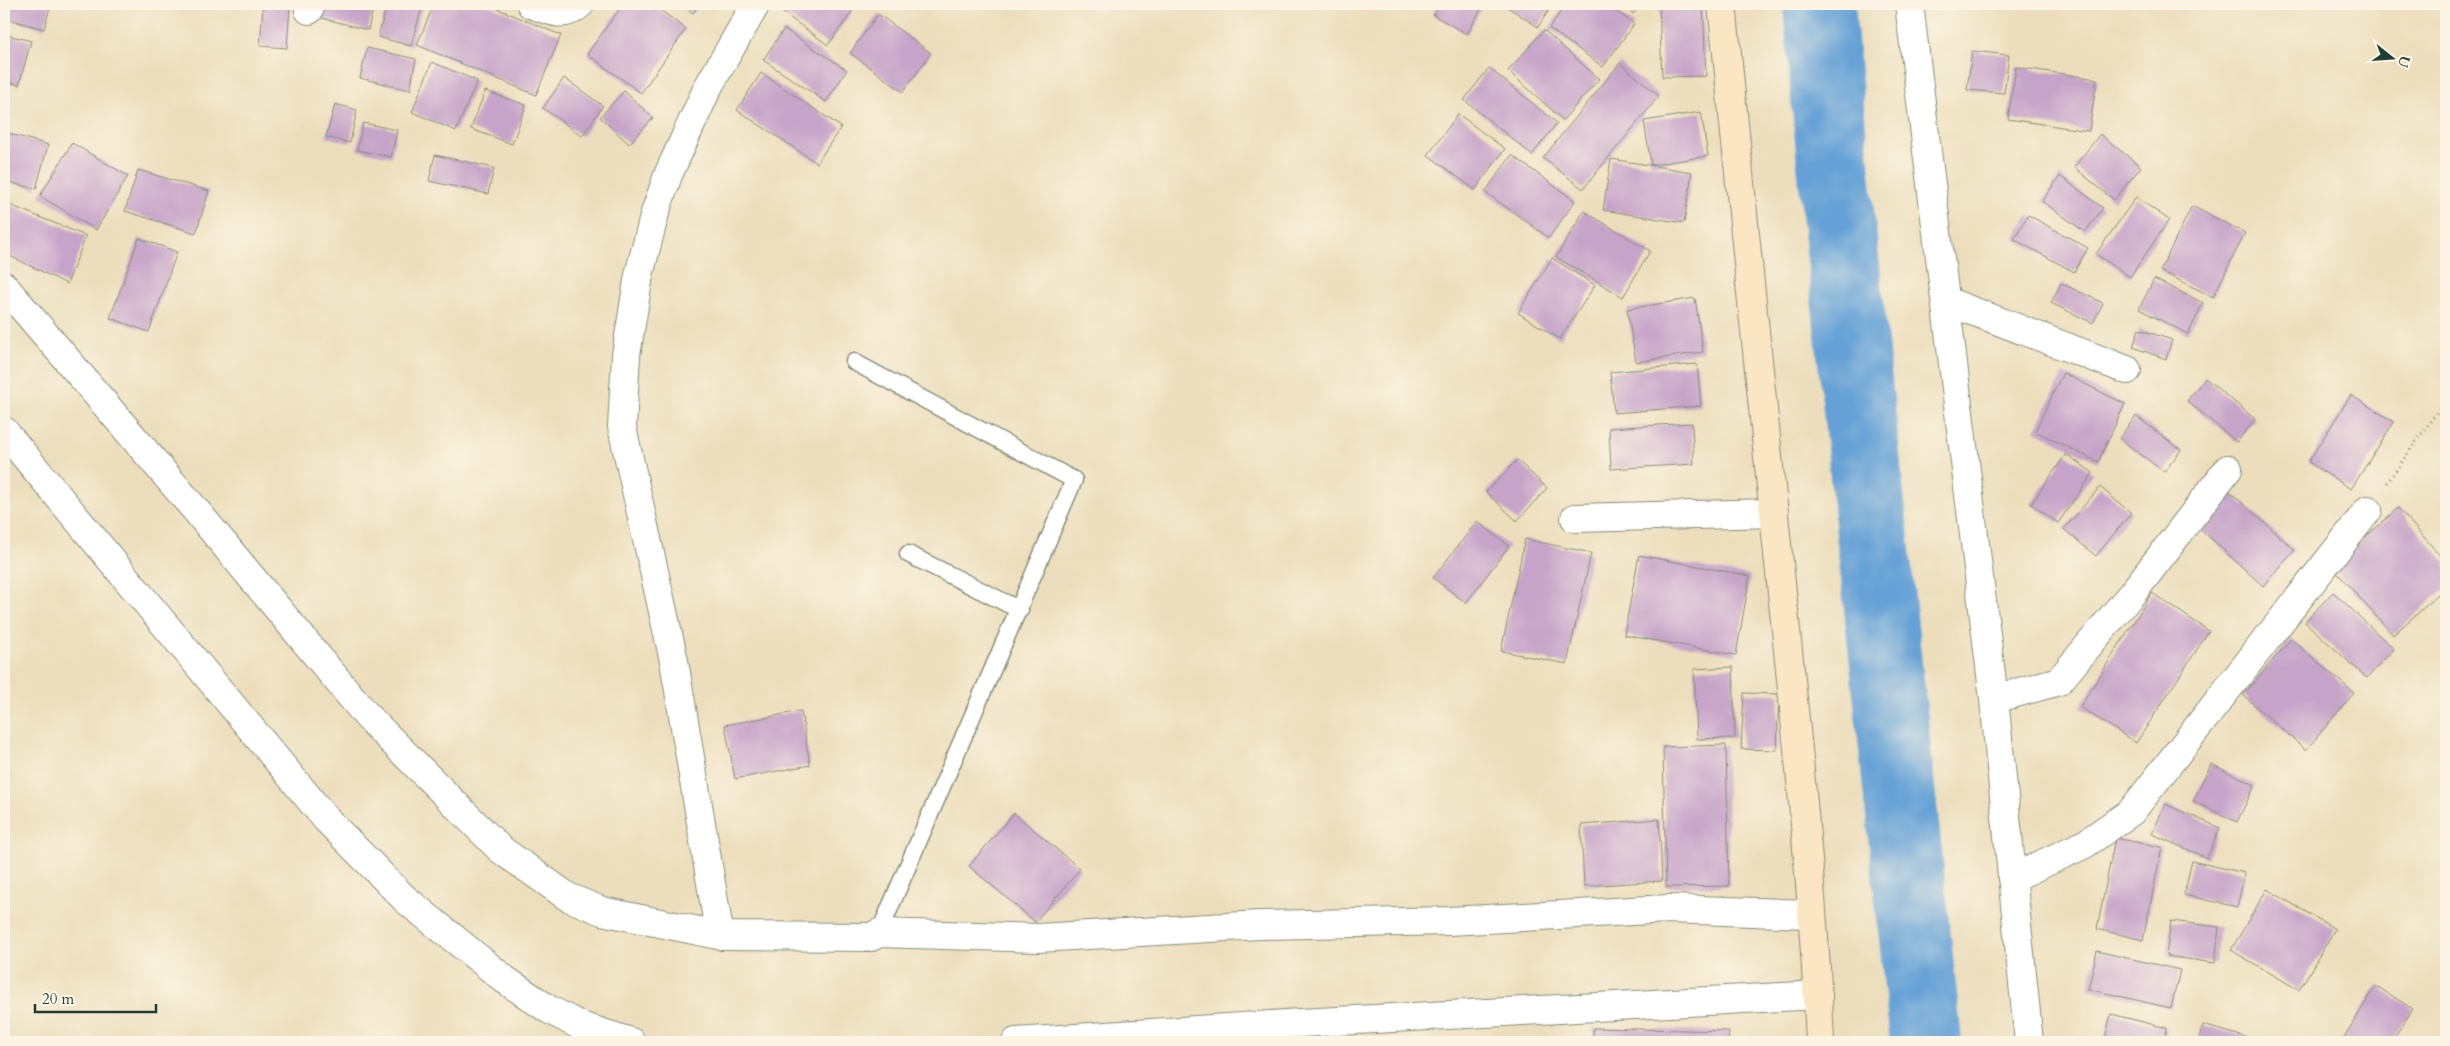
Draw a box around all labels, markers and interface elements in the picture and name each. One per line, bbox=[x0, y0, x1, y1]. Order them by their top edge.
north arrow bbox=[2368, 32, 2418, 82]
text: U bbox=[2393, 53, 2415, 70]
scale bar bbox=[35, 981, 156, 1013]
text: 20 m bbox=[42, 989, 74, 1009]

